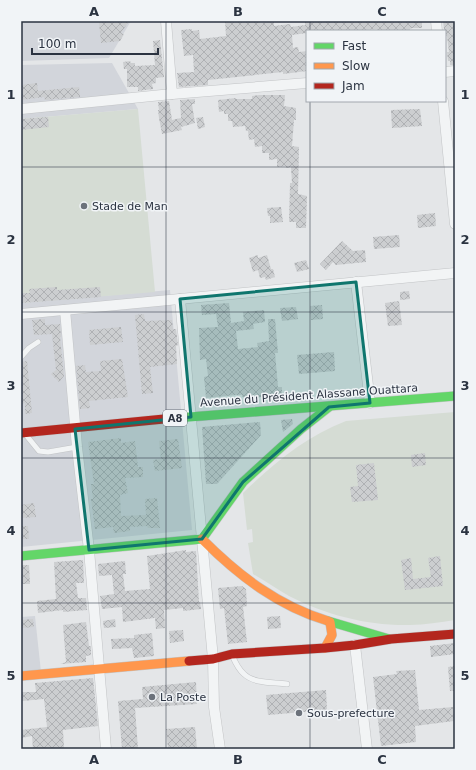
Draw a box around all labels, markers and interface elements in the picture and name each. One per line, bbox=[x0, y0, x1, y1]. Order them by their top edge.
text: A bbox=[89, 4, 99, 19]
text: B bbox=[233, 4, 243, 19]
text: C bbox=[377, 4, 387, 19]
scale bar bbox=[32, 30, 158, 56]
legend bbox=[306, 30, 446, 102]
text: 100 m bbox=[38, 37, 76, 51]
text: Fast bbox=[342, 39, 366, 53]
text: Slow bbox=[342, 59, 370, 73]
text: Jam bbox=[341, 79, 365, 93]
text: 1 bbox=[6, 87, 16, 102]
text: 1 bbox=[460, 87, 470, 102]
place label: Stade de Man bbox=[92, 200, 168, 213]
marker: Stade de Man bbox=[79, 201, 89, 211]
text: 2 bbox=[6, 232, 16, 247]
text: 2 bbox=[460, 232, 470, 247]
text: 3 bbox=[6, 378, 16, 393]
text: 3 bbox=[460, 378, 470, 393]
street label: Avenue du Président Alassane Ouattara bbox=[200, 381, 418, 410]
road number: A8 bbox=[163, 410, 187, 426]
text: 4 bbox=[6, 523, 16, 538]
text: 4 bbox=[460, 523, 470, 538]
text: 5 bbox=[6, 668, 16, 683]
text: 5 bbox=[460, 668, 470, 683]
place label: La Poste bbox=[160, 691, 206, 704]
marker: La Poste bbox=[147, 692, 157, 702]
place label: Sous-prefecture bbox=[307, 707, 395, 720]
marker: Sous-prefecture bbox=[294, 708, 304, 718]
text: A bbox=[89, 752, 99, 767]
text: B bbox=[233, 752, 243, 767]
text: C bbox=[377, 752, 387, 767]

